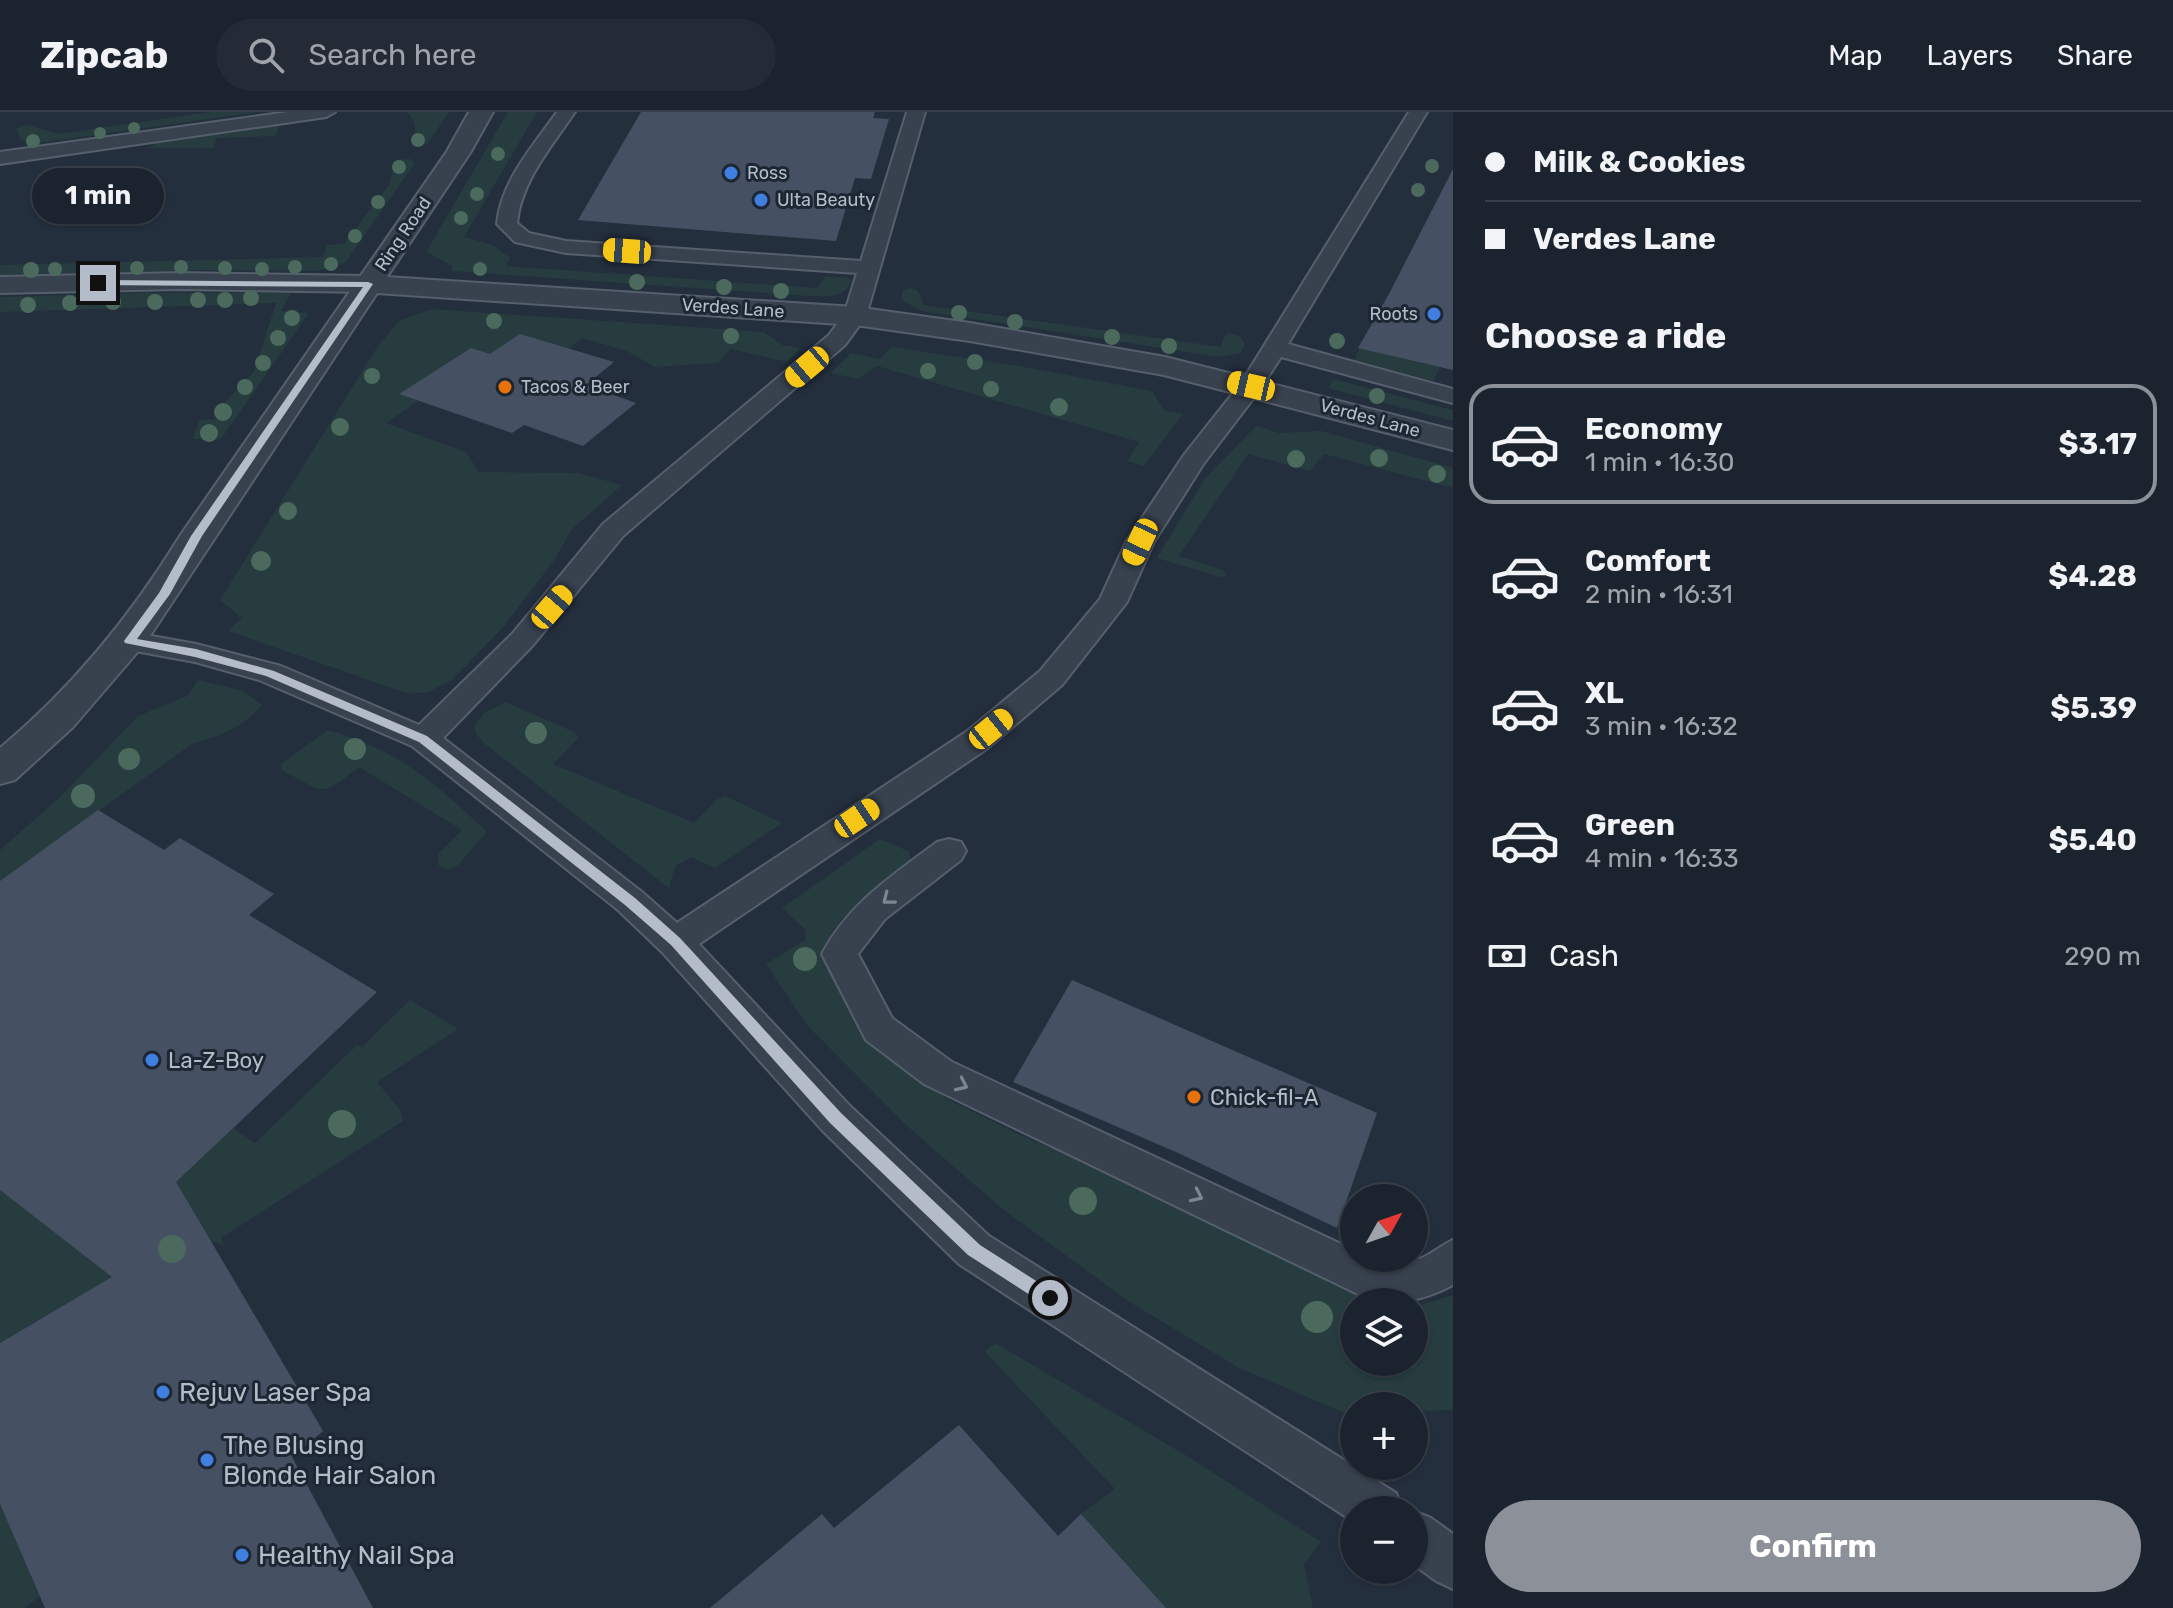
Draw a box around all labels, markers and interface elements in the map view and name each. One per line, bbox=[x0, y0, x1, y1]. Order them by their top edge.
search box bbox=[216, 19, 776, 91]
text: Zipcab bbox=[40, 32, 168, 78]
icon: search bbox=[244, 33, 288, 77]
text: Search here bbox=[308, 37, 477, 73]
text: Map bbox=[1828, 39, 1883, 72]
text: Layers bbox=[1927, 39, 2013, 72]
text: Share bbox=[2057, 39, 2133, 72]
text: Milk & Cookies bbox=[1533, 144, 1746, 180]
place label: Ross bbox=[747, 162, 787, 184]
marker: Ross bbox=[722, 164, 740, 182]
callout: 1 min bbox=[32, 167, 164, 223]
text: 1 min bbox=[65, 180, 131, 211]
place label: Ulta Beauty bbox=[777, 189, 875, 211]
marker: Ulta Beauty bbox=[752, 191, 770, 209]
street label: Ring Road bbox=[370, 193, 436, 275]
text: Verdes Lane bbox=[1533, 221, 1716, 257]
car bbox=[602, 237, 652, 265]
route end bbox=[80, 265, 116, 301]
street label: Verdes Lane bbox=[681, 293, 785, 323]
place label: Roots bbox=[1370, 303, 1418, 325]
marker: Roots bbox=[1425, 305, 1443, 323]
text: Choose a ride bbox=[1485, 314, 1726, 357]
car bbox=[781, 342, 833, 392]
car bbox=[1225, 369, 1277, 403]
place label: Tacos & Beer bbox=[521, 376, 630, 398]
marker: Tacos & Beer bbox=[496, 378, 514, 396]
street label: Verdes Lane bbox=[1317, 394, 1423, 442]
icon: car bbox=[1489, 408, 1561, 480]
text: Economy bbox=[1585, 411, 1723, 447]
text: $3.17 bbox=[2059, 426, 2137, 462]
text: 1 min · 16:30 bbox=[1585, 447, 1735, 478]
car bbox=[1119, 515, 1161, 569]
icon: car bbox=[1489, 540, 1561, 612]
text: Comfort bbox=[1585, 543, 1711, 579]
text: $4.28 bbox=[2048, 558, 2137, 594]
text: 2 min · 16:31 bbox=[1585, 579, 1733, 610]
car bbox=[527, 581, 577, 633]
icon: car bbox=[1489, 672, 1561, 744]
text: XL bbox=[1585, 675, 1624, 711]
text: $5.39 bbox=[2050, 690, 2137, 726]
car bbox=[965, 705, 1017, 753]
text: 3 min · 16:32 bbox=[1585, 711, 1738, 742]
car bbox=[830, 795, 884, 841]
icon: car bbox=[1489, 804, 1561, 876]
text: Green bbox=[1585, 807, 1675, 843]
text: $5.40 bbox=[2049, 822, 2137, 858]
text: 4 min · 16:33 bbox=[1585, 843, 1739, 874]
one-way arrow bbox=[883, 889, 897, 904]
icon: cash bbox=[1485, 934, 1529, 978]
text: Cash bbox=[1549, 938, 1619, 974]
text: 290 m bbox=[2064, 941, 2141, 972]
place label: La-Z-Boy bbox=[168, 1047, 264, 1074]
marker: La-Z-Boy bbox=[143, 1051, 161, 1069]
one-way arrow bbox=[954, 1075, 969, 1091]
place label: Chick-fil-A bbox=[1210, 1084, 1319, 1111]
marker: Chick-fil-A bbox=[1185, 1088, 1203, 1106]
north arrow bbox=[1340, 1184, 1428, 1272]
map controls bbox=[1340, 1184, 1428, 1584]
one-way arrow bbox=[1189, 1186, 1204, 1202]
route start bbox=[1032, 1280, 1068, 1316]
button: layers bbox=[1340, 1288, 1428, 1376]
place label: Rejuv Laser Spa bbox=[179, 1377, 371, 1408]
marker: Rejuv Laser Spa bbox=[154, 1383, 172, 1401]
button: + bbox=[1340, 1392, 1428, 1480]
place label: The Blusing Blonde Hair Salon bbox=[223, 1430, 436, 1491]
marker: The Blusing Blonde Hair Salon bbox=[198, 1451, 216, 1469]
button: − bbox=[1340, 1496, 1428, 1584]
button: Confirm bbox=[1485, 1500, 2141, 1592]
place label: Healthy Nail Spa bbox=[258, 1540, 455, 1571]
marker: Healthy Nail Spa bbox=[233, 1546, 251, 1564]

